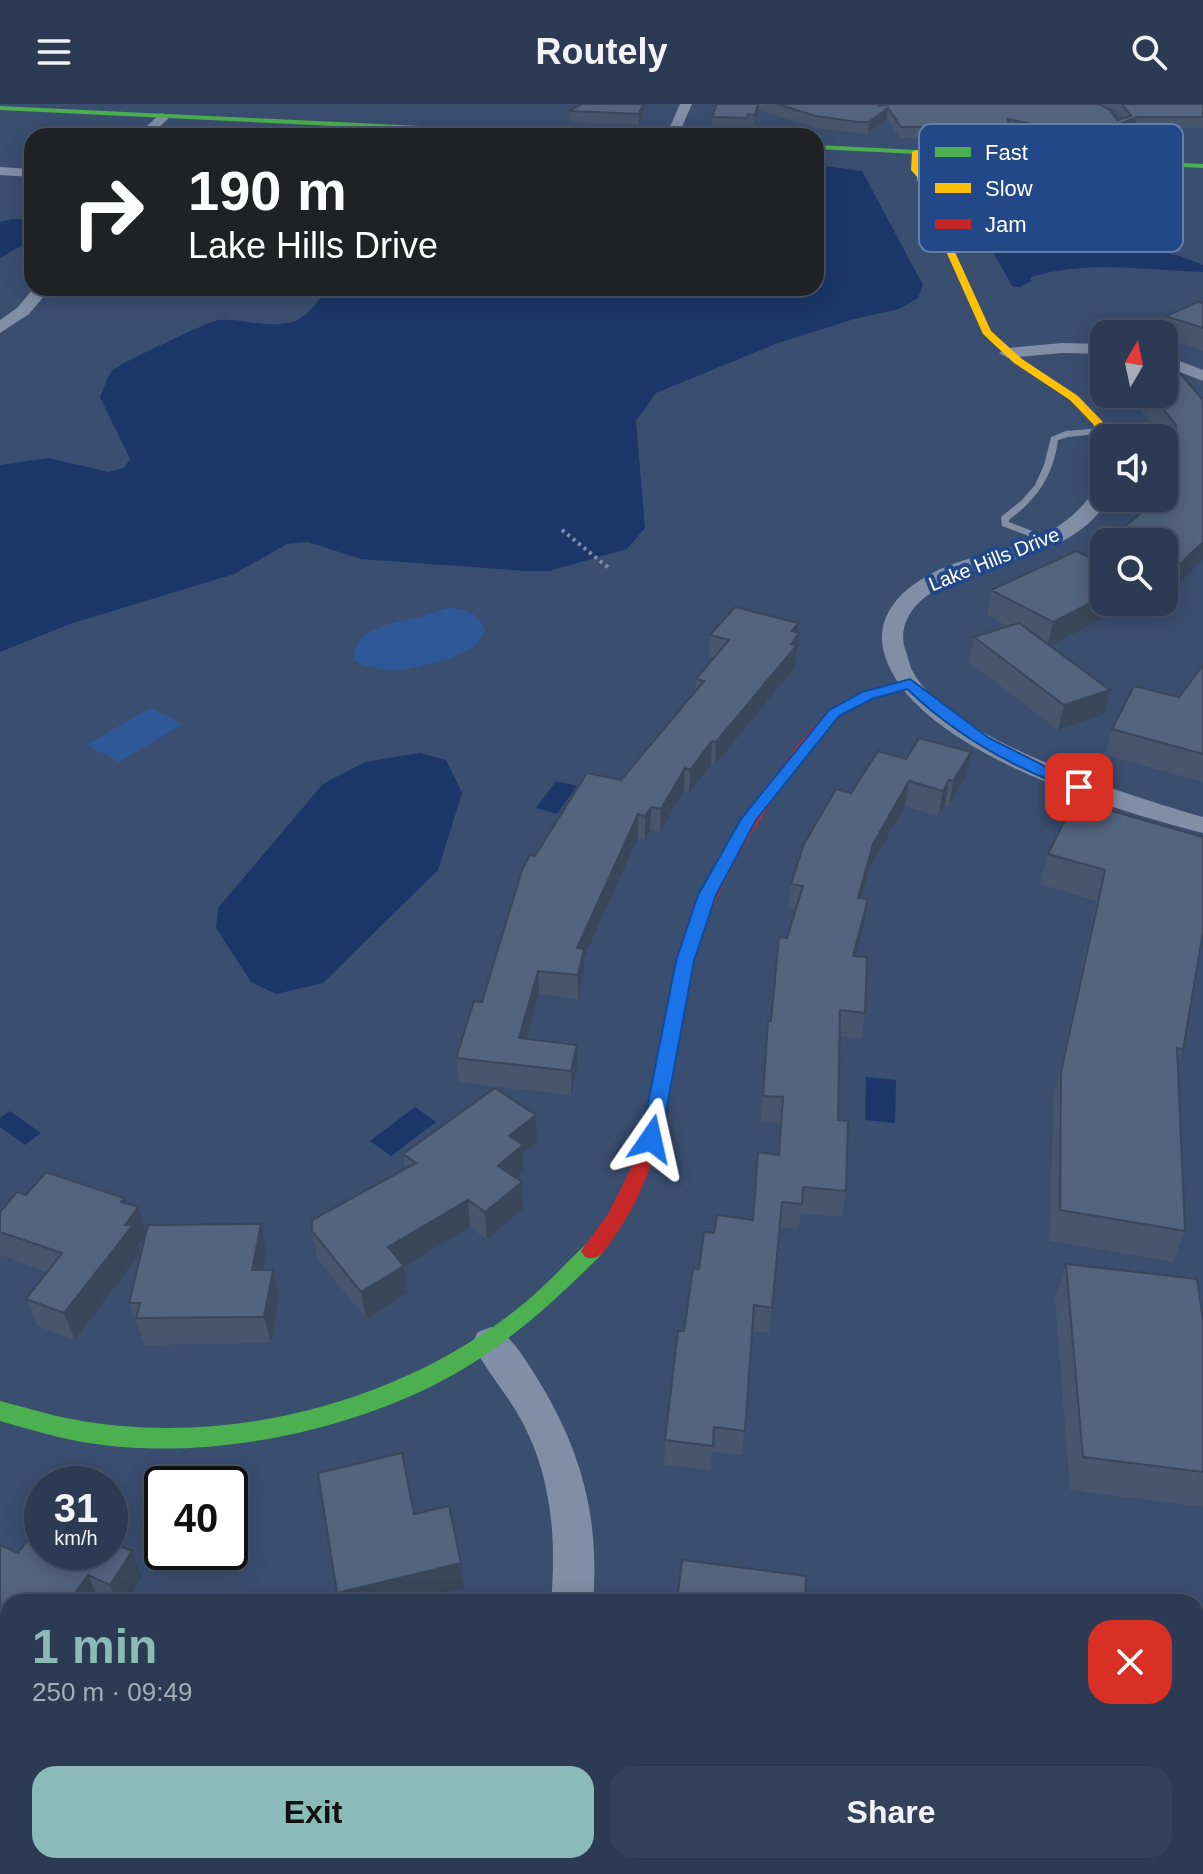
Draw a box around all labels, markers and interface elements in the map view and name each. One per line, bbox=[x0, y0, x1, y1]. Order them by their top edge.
icon: menu bbox=[32, 30, 76, 74]
icon: search bbox=[1127, 30, 1171, 74]
text: Routely bbox=[535, 31, 668, 72]
legend bbox=[919, 124, 1183, 252]
text: Fast bbox=[985, 140, 1028, 165]
text: 190 m bbox=[188, 159, 347, 222]
icon: right bbox=[56, 160, 160, 264]
text: Slow bbox=[985, 176, 1033, 201]
text: Jam bbox=[985, 212, 1027, 237]
text: Lake Hills Drive bbox=[188, 225, 438, 266]
north arrow bbox=[1090, 320, 1178, 408]
map controls bbox=[1090, 320, 1178, 616]
button: sound bbox=[1090, 424, 1178, 512]
street label: Lake Hills Drive bbox=[925, 523, 1063, 595]
button: search bbox=[1090, 528, 1178, 616]
pin bbox=[1045, 753, 1113, 821]
icon: arrive bbox=[1057, 765, 1101, 809]
position arrow bbox=[609, 1097, 693, 1181]
speed limit sign: 40 bbox=[144, 1466, 248, 1570]
text: 31 bbox=[54, 1486, 98, 1530]
text: km/h bbox=[54, 1527, 98, 1549]
text: 1 min bbox=[32, 1620, 157, 1673]
button: close bbox=[1088, 1620, 1172, 1704]
text: 250 m · 09:49 bbox=[32, 1677, 192, 1707]
button: Exit bbox=[32, 1766, 594, 1858]
button: Share bbox=[610, 1766, 1172, 1858]

